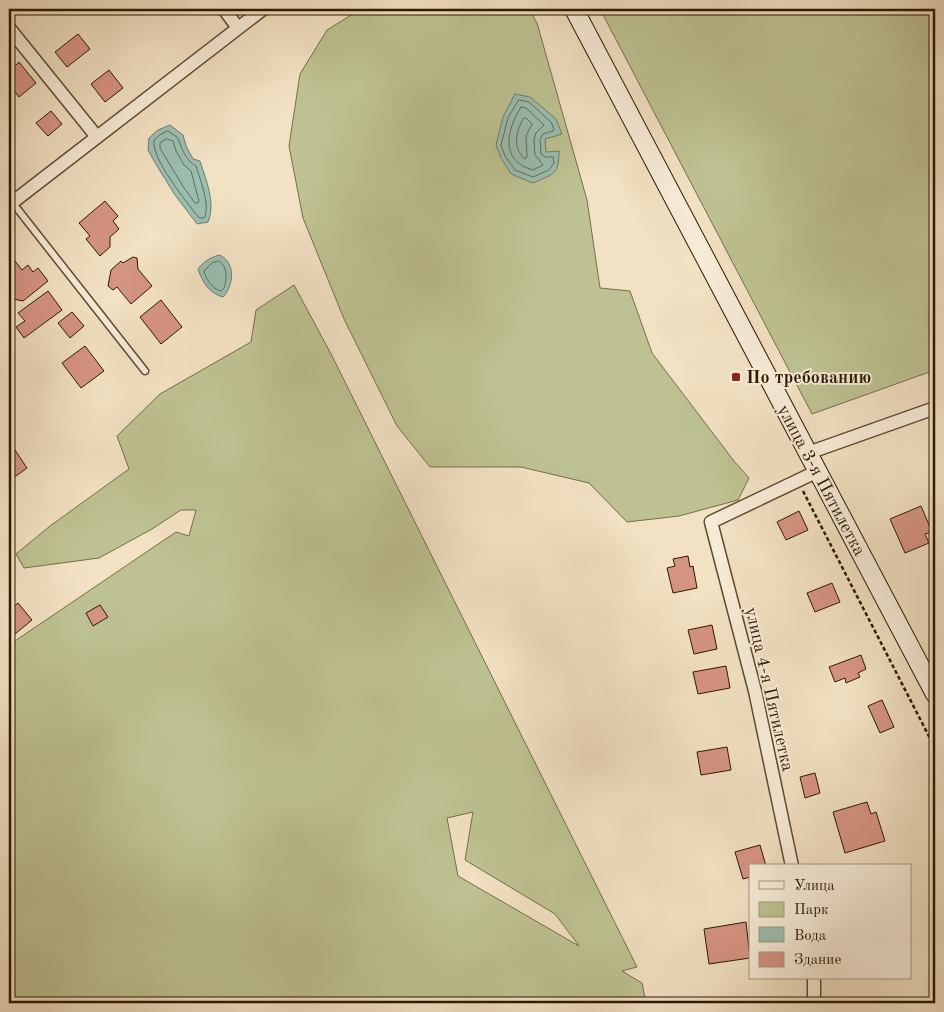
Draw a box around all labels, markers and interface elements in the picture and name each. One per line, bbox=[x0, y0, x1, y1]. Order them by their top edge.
place label: По требованию bbox=[746, 369, 871, 387]
marker: По требованию bbox=[730, 371, 742, 383]
street label: улица 3-я Пятилетка bbox=[774, 402, 869, 559]
street label: улица 4-я Пятилетка bbox=[741, 605, 797, 773]
legend bbox=[749, 864, 912, 980]
text: Улица bbox=[794, 879, 835, 894]
text: Парк bbox=[794, 903, 829, 918]
text: Вода bbox=[794, 929, 827, 944]
text: Здание bbox=[794, 953, 841, 968]

